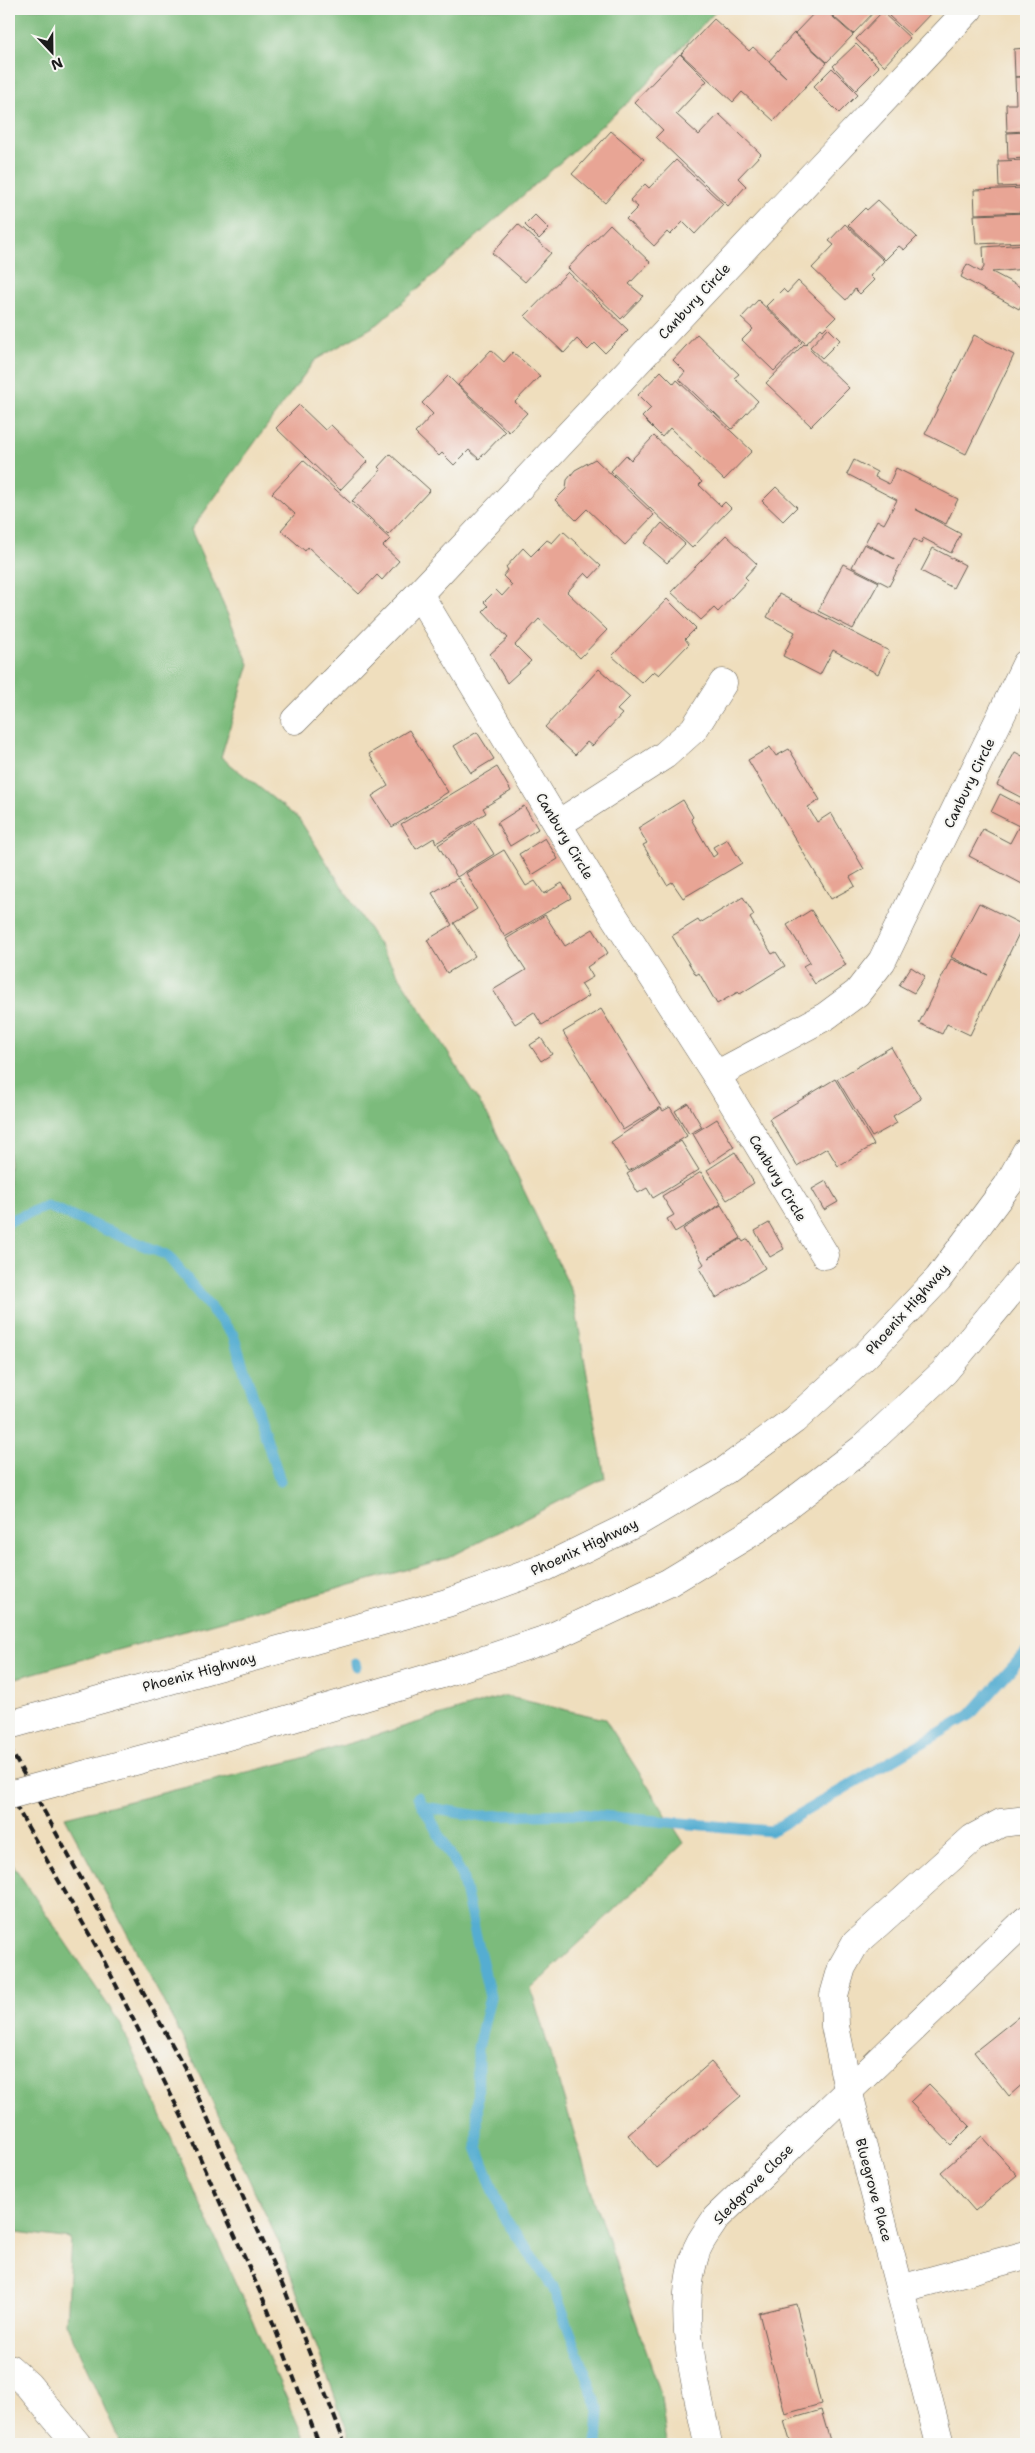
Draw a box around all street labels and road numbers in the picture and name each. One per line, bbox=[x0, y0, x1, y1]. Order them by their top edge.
street label: Canbury Circle bbox=[654, 259, 734, 343]
street label: Canbury Circle bbox=[939, 735, 999, 831]
street label: Canbury Circle bbox=[532, 789, 598, 883]
street label: Canbury Circle bbox=[745, 1131, 811, 1225]
street label: Phoenix Highway bbox=[861, 1260, 953, 1358]
street label: Phoenix Highway bbox=[527, 1514, 641, 1580]
street label: Phoenix Highway bbox=[140, 1648, 258, 1696]
street label: Bluegrove Place bbox=[852, 2136, 896, 2244]
street label: Sledgrove Close bbox=[709, 2140, 797, 2228]

